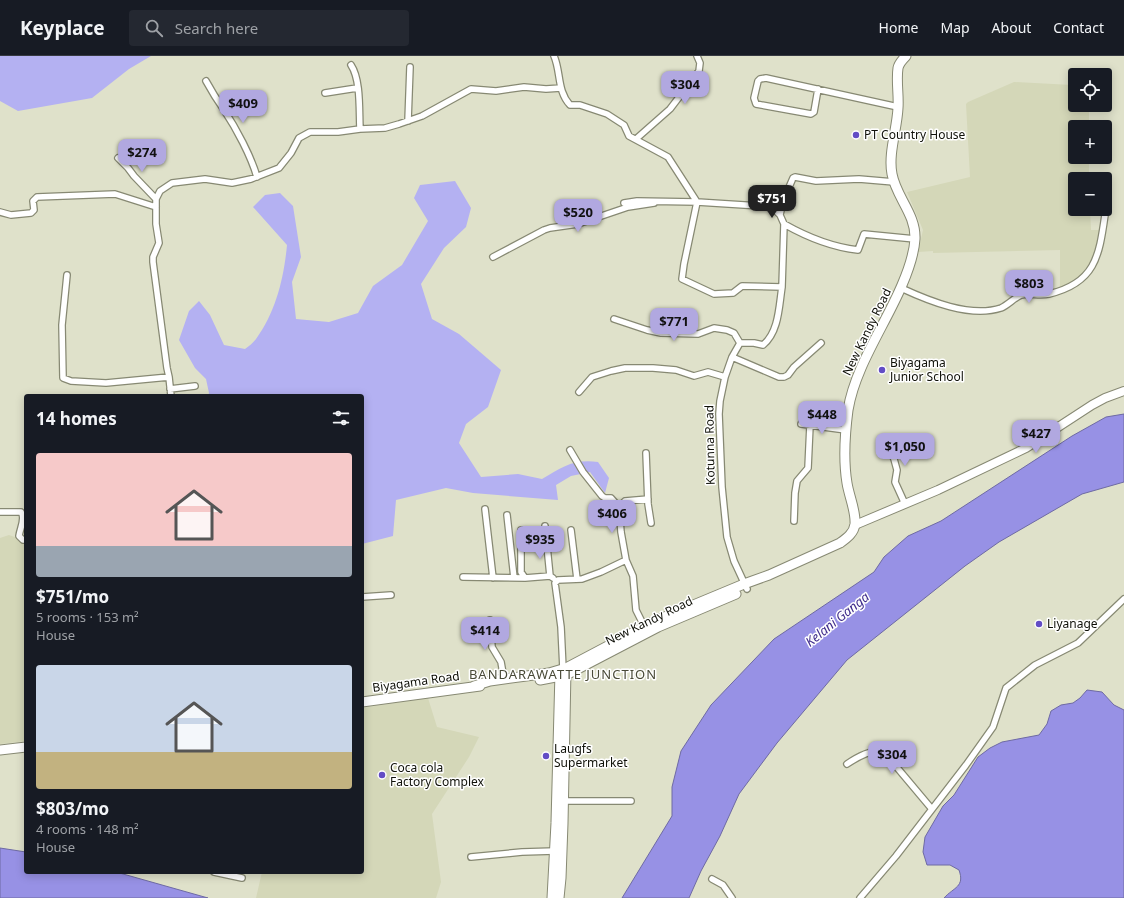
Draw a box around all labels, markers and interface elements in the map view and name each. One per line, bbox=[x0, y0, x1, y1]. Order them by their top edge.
search box bbox=[129, 10, 409, 46]
text: Keyplace bbox=[20, 15, 105, 41]
icon: search bbox=[143, 17, 165, 39]
text: Search here bbox=[175, 18, 258, 38]
text: Home bbox=[879, 18, 918, 37]
text: Map bbox=[940, 18, 970, 37]
text: About bbox=[992, 18, 1031, 37]
text: Contact bbox=[1053, 18, 1104, 37]
map controls bbox=[1068, 68, 1112, 216]
button: locate bbox=[1068, 68, 1112, 112]
pin: $304 bbox=[661, 71, 709, 105]
text: $304 bbox=[670, 75, 700, 93]
pin: $409 bbox=[219, 90, 267, 124]
text: $409 bbox=[228, 94, 258, 112]
button: + bbox=[1068, 120, 1112, 164]
place label: PT Country House bbox=[864, 126, 966, 143]
marker: PT Country House bbox=[851, 130, 861, 140]
pin: $274 bbox=[118, 139, 166, 173]
text: $274 bbox=[127, 143, 157, 161]
button: − bbox=[1068, 172, 1112, 216]
pin: $751 bbox=[748, 185, 796, 219]
text: $751 bbox=[757, 189, 787, 207]
pin: $520 bbox=[554, 199, 602, 233]
text: $520 bbox=[563, 203, 593, 221]
pin: $803 bbox=[1005, 270, 1053, 304]
text: $803 bbox=[1014, 274, 1044, 292]
street label: New Kandy Road bbox=[838, 285, 895, 378]
pin: $771 bbox=[650, 308, 698, 342]
text: $771 bbox=[659, 312, 689, 330]
place label: Biyagama Junior School bbox=[889, 354, 964, 385]
marker: Biyagama Junior School bbox=[877, 365, 887, 375]
pin: $448 bbox=[798, 401, 846, 435]
street label: Kotunna Road bbox=[700, 405, 719, 485]
text: $448 bbox=[807, 405, 837, 423]
text: 14 homes bbox=[36, 407, 117, 430]
icon: filters bbox=[330, 407, 352, 429]
pin: $427 bbox=[1012, 420, 1060, 454]
text: $427 bbox=[1021, 424, 1051, 442]
pin: $1,050 bbox=[872, 433, 938, 467]
text: $1,050 bbox=[885, 437, 925, 455]
icon: home bbox=[158, 479, 230, 551]
pin: $406 bbox=[588, 500, 636, 534]
text: $406 bbox=[597, 504, 627, 522]
pin: $935 bbox=[516, 526, 564, 560]
text: $935 bbox=[525, 530, 555, 548]
text: $751/mo bbox=[36, 585, 109, 608]
water label: Kelani Ganga bbox=[801, 587, 873, 650]
street label: New Kandy Road bbox=[602, 592, 695, 649]
text: 5 rooms · 153 m² bbox=[36, 608, 139, 626]
place label: Liyanage bbox=[1047, 615, 1098, 632]
pin: $414 bbox=[461, 617, 509, 651]
marker: Liyanage bbox=[1034, 619, 1044, 629]
text: $414 bbox=[470, 621, 500, 639]
text: House bbox=[36, 626, 75, 644]
district label: BANDARAWATTE JUNCTION bbox=[469, 665, 657, 683]
street label: Biyagama Road bbox=[371, 667, 461, 696]
icon: home bbox=[158, 691, 230, 763]
place label: Laugfs Supermarket bbox=[554, 740, 628, 771]
pin: $304 bbox=[868, 741, 916, 775]
text: $304 bbox=[877, 745, 907, 763]
marker: Laugfs Supermarket bbox=[541, 751, 551, 761]
place label: Coca cola Factory Complex bbox=[390, 759, 485, 790]
marker: Coca cola Factory Complex bbox=[377, 770, 387, 780]
text: $803/mo bbox=[36, 797, 109, 820]
text: 4 rooms · 148 m² bbox=[36, 820, 139, 838]
text: House bbox=[36, 838, 75, 856]

